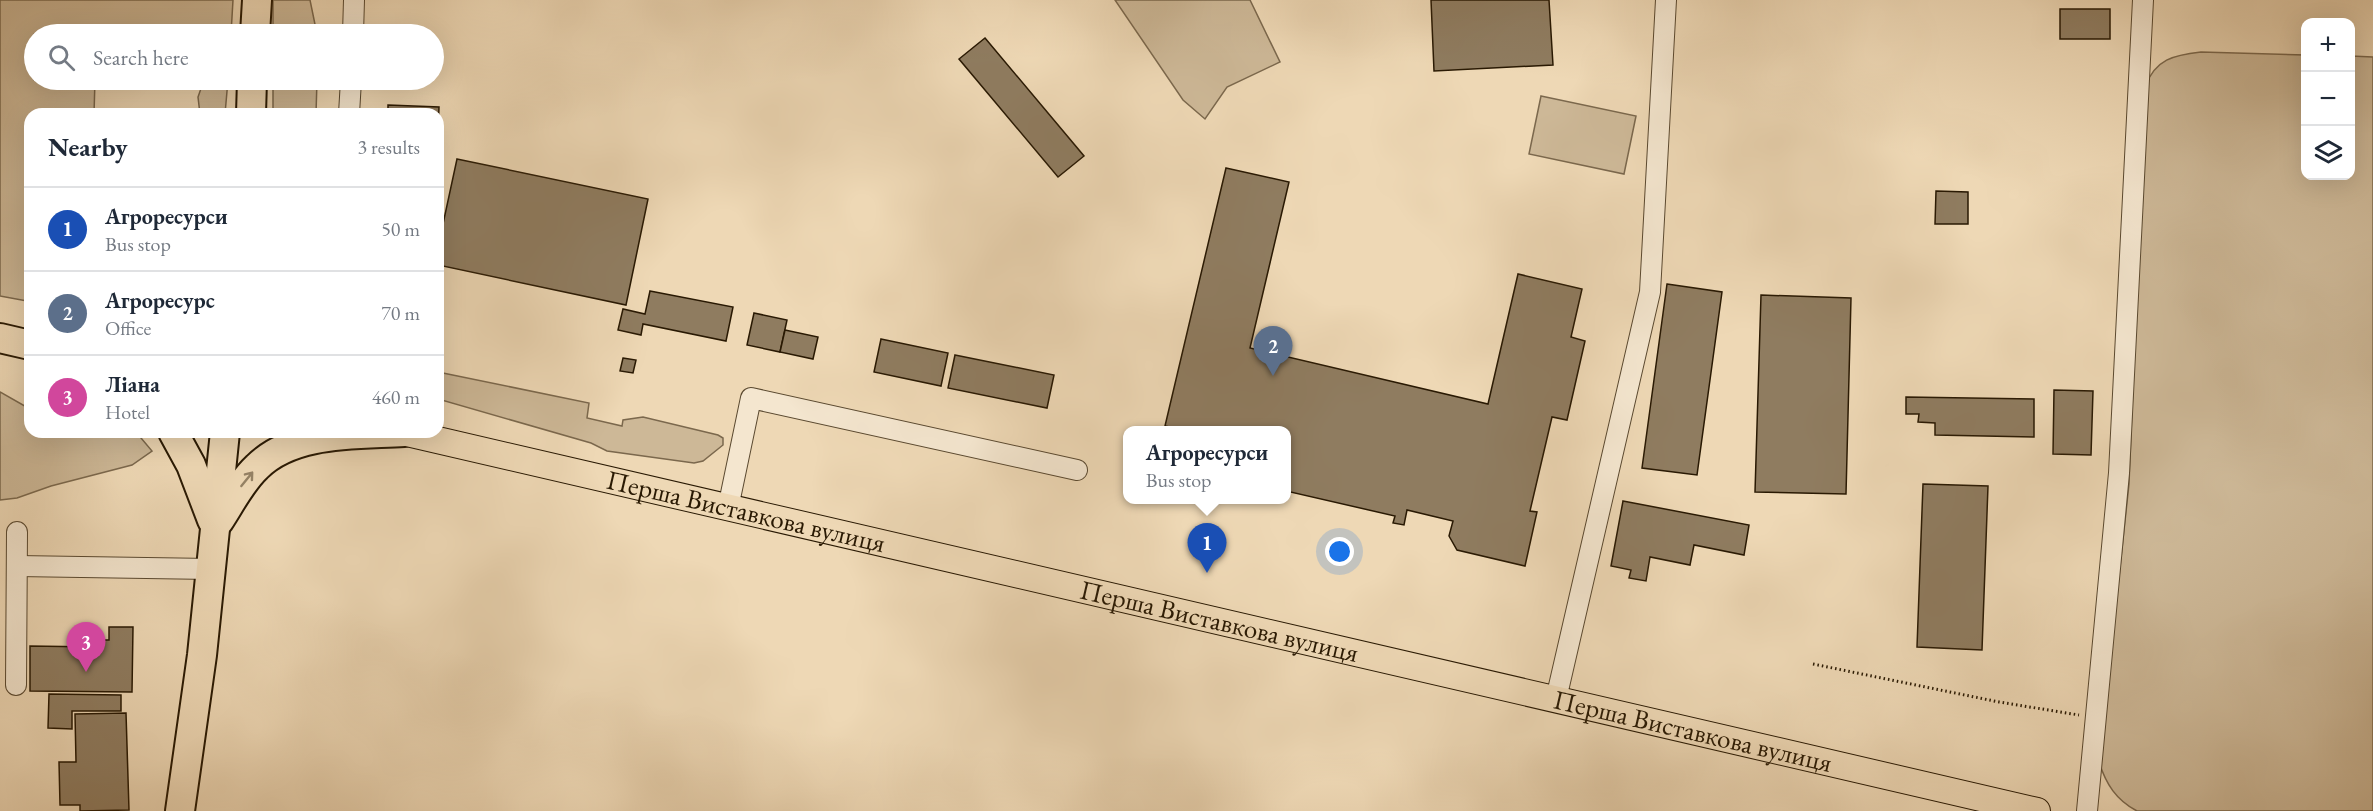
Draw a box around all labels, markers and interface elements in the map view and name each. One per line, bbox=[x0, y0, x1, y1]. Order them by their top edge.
map controls bbox=[2301, 18, 2355, 180]
button: + bbox=[2301, 18, 2355, 72]
search box bbox=[24, 24, 444, 90]
icon: search bbox=[45, 41, 78, 74]
text: Search here bbox=[93, 43, 188, 72]
button: − bbox=[2301, 72, 2355, 126]
button: layers bbox=[2301, 126, 2355, 180]
text: Nearby bbox=[48, 130, 128, 164]
text: 3 results bbox=[357, 134, 420, 160]
text: Агроресурси bbox=[105, 202, 228, 231]
text: 1 bbox=[62, 216, 73, 242]
text: 50 m bbox=[381, 216, 420, 242]
text: Bus stop bbox=[105, 231, 171, 257]
text: Агроресурс bbox=[105, 286, 215, 315]
text: 2 bbox=[62, 300, 73, 326]
text: 70 m bbox=[381, 300, 420, 326]
text: Office bbox=[105, 315, 151, 341]
pin: 2 bbox=[1254, 326, 1292, 376]
text: Ліана bbox=[105, 370, 160, 399]
text: 3 bbox=[62, 384, 73, 410]
text: 460 m bbox=[372, 384, 420, 410]
text: Hotel bbox=[105, 399, 150, 425]
popup bbox=[1123, 426, 1291, 504]
text: Агроресурси bbox=[1146, 438, 1268, 467]
street label: Перша Виставкова вулиця bbox=[603, 462, 889, 560]
text: Bus stop bbox=[1146, 467, 1211, 493]
one-way arrow bbox=[241, 471, 254, 487]
pin: 1 bbox=[1188, 524, 1226, 573]
your location bbox=[1325, 537, 1354, 566]
street label: Перша Виставкова вулиця bbox=[1077, 572, 1362, 670]
pin: 3 bbox=[66, 622, 106, 672]
street label: Перша Виставкова вулиця bbox=[1550, 681, 1836, 780]

